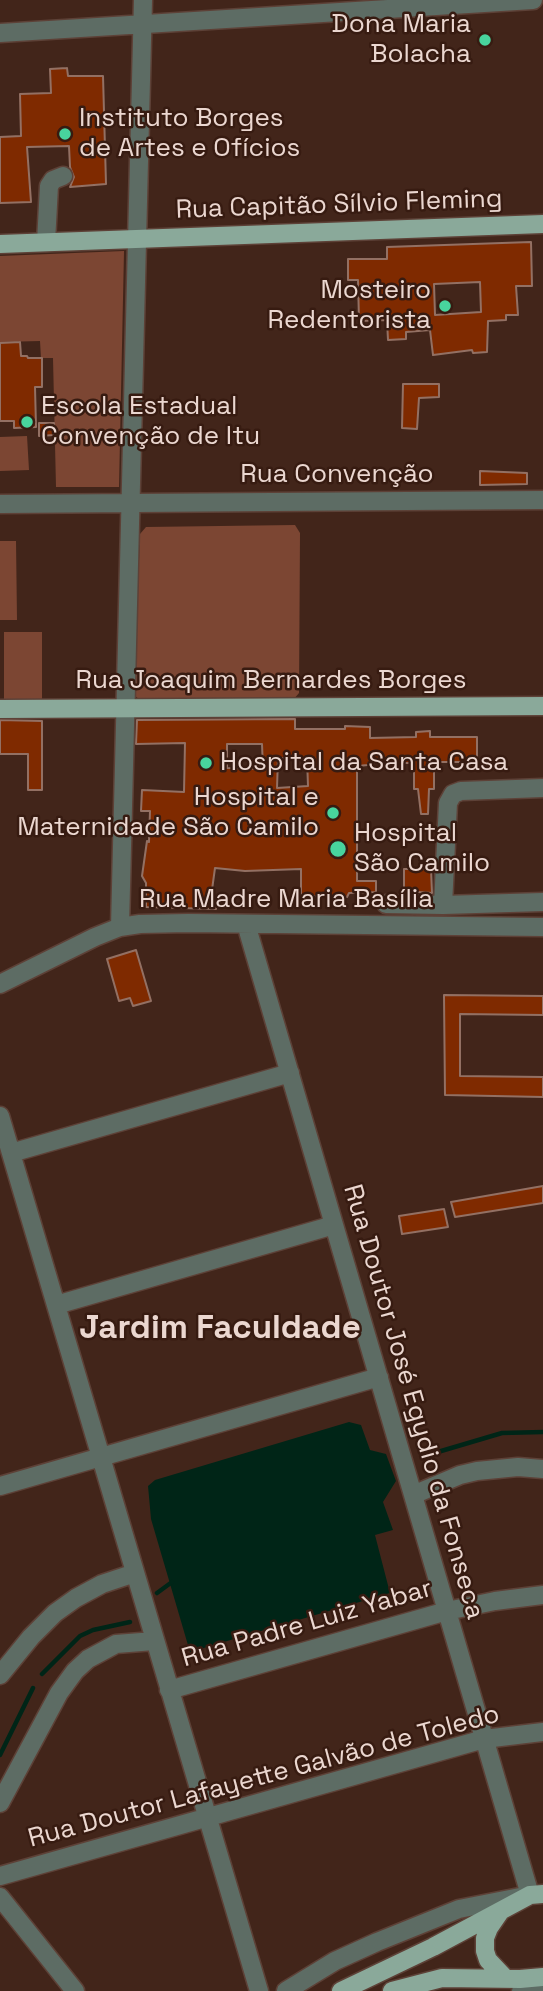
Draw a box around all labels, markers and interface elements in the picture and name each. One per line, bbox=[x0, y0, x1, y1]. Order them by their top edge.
place label: Dona Maria Bolacha bbox=[332, 9, 471, 70]
marker: Dona Maria Bolacha bbox=[477, 32, 493, 48]
place label: Instituto Borges de Artes e Ofícios bbox=[79, 103, 300, 164]
marker: Instituto Borges de Artes e Ofícios bbox=[57, 126, 73, 142]
street label: Rua Capitão Sílvio Fleming bbox=[175, 184, 503, 226]
place label: Mosteiro Redentorista bbox=[268, 275, 431, 336]
marker: Mosteiro Redentorista bbox=[437, 298, 453, 314]
place label: Escola Estadual Convenção de Itu bbox=[41, 391, 260, 452]
marker: Escola Estadual Convenção de Itu bbox=[19, 414, 35, 430]
street label: Rua Convenção bbox=[240, 459, 434, 491]
street label: Rua Joaquim Bernardes Borges bbox=[76, 665, 466, 697]
place label: Hospital da Santa Casa bbox=[220, 747, 508, 779]
marker: Hospital da Santa Casa bbox=[198, 755, 214, 771]
place label: Hospital e Maternidade São Camilo bbox=[17, 782, 319, 844]
marker: Hospital e Maternidade São Camilo bbox=[325, 805, 341, 821]
place label: Hospital São Camilo bbox=[354, 818, 490, 880]
marker: Hospital São Camilo bbox=[328, 839, 348, 859]
street label: Rua Madre Maria Basília bbox=[139, 884, 433, 916]
street label: Rua Doutor José Egydio da Fonseca bbox=[336, 1181, 490, 1623]
district label: Jardim Faculdade bbox=[79, 1309, 361, 1349]
street label: Rua Padre Luiz Yabar bbox=[178, 1573, 436, 1675]
street label: Rua Doutor Lafayette Galvão de Toledo bbox=[25, 1699, 503, 1855]

